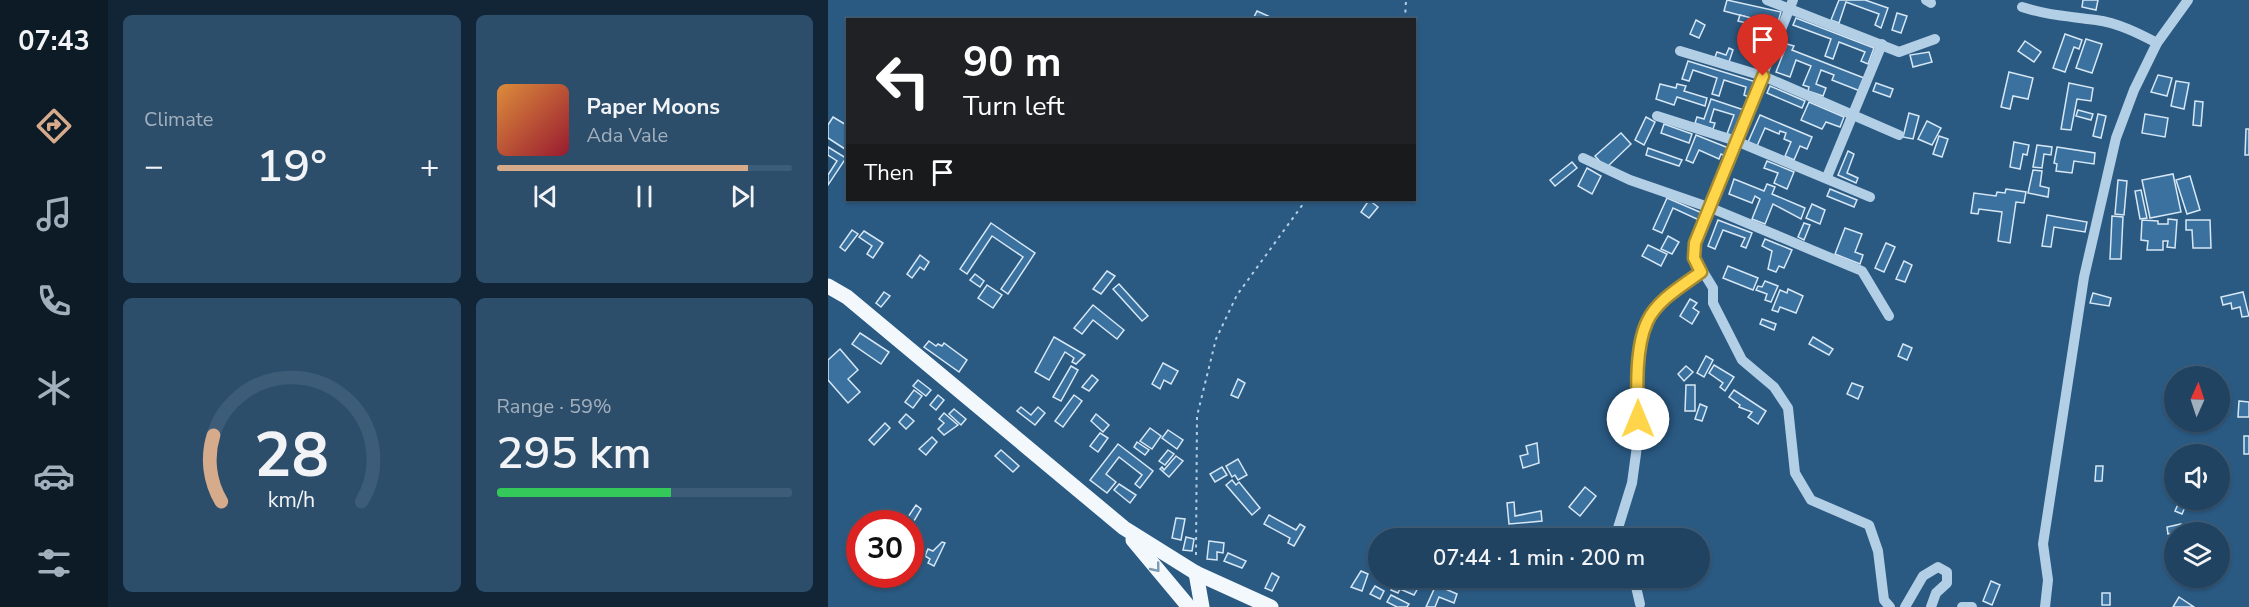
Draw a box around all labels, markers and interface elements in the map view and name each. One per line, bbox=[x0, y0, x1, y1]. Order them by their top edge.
pin bbox=[1737, 14, 1788, 76]
text: 07:43 bbox=[18, 23, 90, 60]
icon: arrive bbox=[1746, 23, 1779, 56]
text: 90 m bbox=[963, 34, 1062, 91]
icon: left bbox=[864, 42, 942, 120]
text: Turn left bbox=[963, 88, 1064, 125]
text: Paper Moons bbox=[587, 92, 720, 122]
icon: directions bbox=[33, 105, 75, 147]
text: Climate bbox=[144, 106, 213, 133]
text: Ada Vale bbox=[587, 122, 668, 149]
text: 19° bbox=[256, 136, 327, 197]
text: − bbox=[144, 144, 164, 189]
text: + bbox=[420, 144, 439, 189]
icon: arrive bbox=[926, 156, 959, 189]
text: Then bbox=[864, 158, 914, 188]
icon: previous bbox=[529, 180, 562, 213]
icon: pause bbox=[628, 180, 661, 213]
icon: next bbox=[726, 180, 759, 213]
icon: music bbox=[33, 193, 75, 235]
icon: phone bbox=[33, 280, 75, 322]
north arrow bbox=[2164, 366, 2230, 432]
map controls bbox=[2164, 366, 2230, 588]
icon: climate bbox=[33, 367, 75, 409]
position arrow bbox=[1606, 387, 1670, 451]
text: Range · 59% bbox=[497, 393, 612, 420]
text: 28 bbox=[254, 413, 329, 498]
text: 295 km bbox=[497, 423, 652, 484]
button: sound bbox=[2164, 444, 2230, 510]
icon: car bbox=[33, 455, 75, 497]
text: km/h bbox=[268, 485, 315, 515]
speed limit sign: 30 bbox=[846, 510, 924, 588]
button: layers bbox=[2164, 522, 2230, 588]
icon: filters bbox=[33, 542, 75, 584]
text: 07:44 · 1 min · 200 m bbox=[1433, 543, 1645, 573]
one-way arrow bbox=[1149, 561, 1160, 572]

